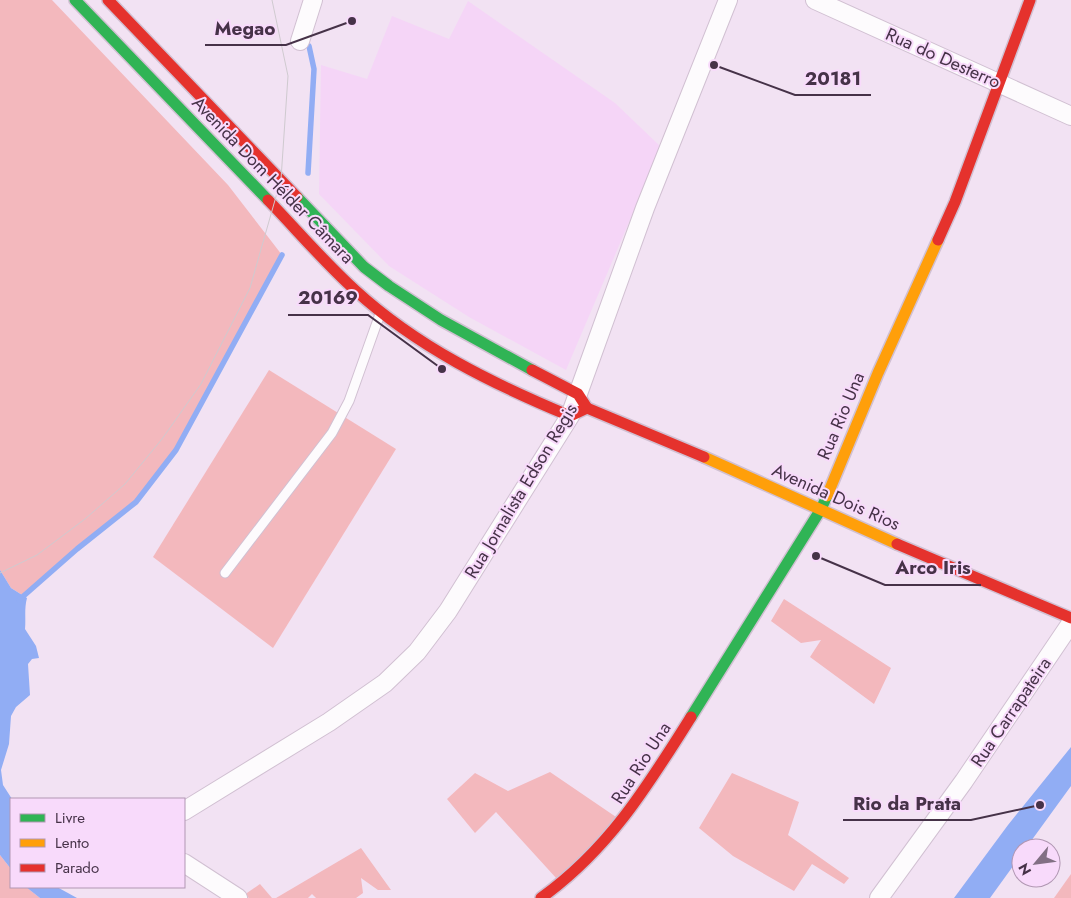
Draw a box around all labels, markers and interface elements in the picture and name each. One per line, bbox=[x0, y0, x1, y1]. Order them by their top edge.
callout: Megao bbox=[205, 11, 286, 45]
text: Megao bbox=[215, 15, 275, 42]
street label: Rua do Desterro bbox=[881, 21, 1005, 95]
callout: 20181 bbox=[795, 61, 871, 95]
text: 20181 bbox=[805, 65, 861, 92]
street label: Avenida Dom Hélder Câmara bbox=[186, 90, 360, 270]
callout: 20169 bbox=[288, 281, 368, 315]
text: 20169 bbox=[298, 284, 358, 311]
street label: Rua Rio Una bbox=[811, 368, 871, 464]
street label: Rua Jornalista Edson Regis bbox=[458, 399, 584, 583]
street label: Avenida Dois Rios bbox=[768, 457, 904, 537]
callout: Arco Iris bbox=[885, 551, 981, 585]
text: Arco Iris bbox=[894, 554, 971, 581]
street label: Rua Carrapateira bbox=[965, 652, 1057, 772]
street label: Rua Rio Una bbox=[605, 717, 677, 809]
callout: Rio da Prata bbox=[843, 786, 971, 820]
text: Rio da Prata bbox=[853, 790, 961, 817]
legend bbox=[10, 798, 185, 888]
text: Livre bbox=[55, 807, 85, 829]
text: Lento bbox=[55, 832, 89, 854]
north arrow bbox=[1011, 838, 1061, 888]
text: Parado bbox=[55, 857, 99, 879]
text: N bbox=[1013, 860, 1036, 879]

